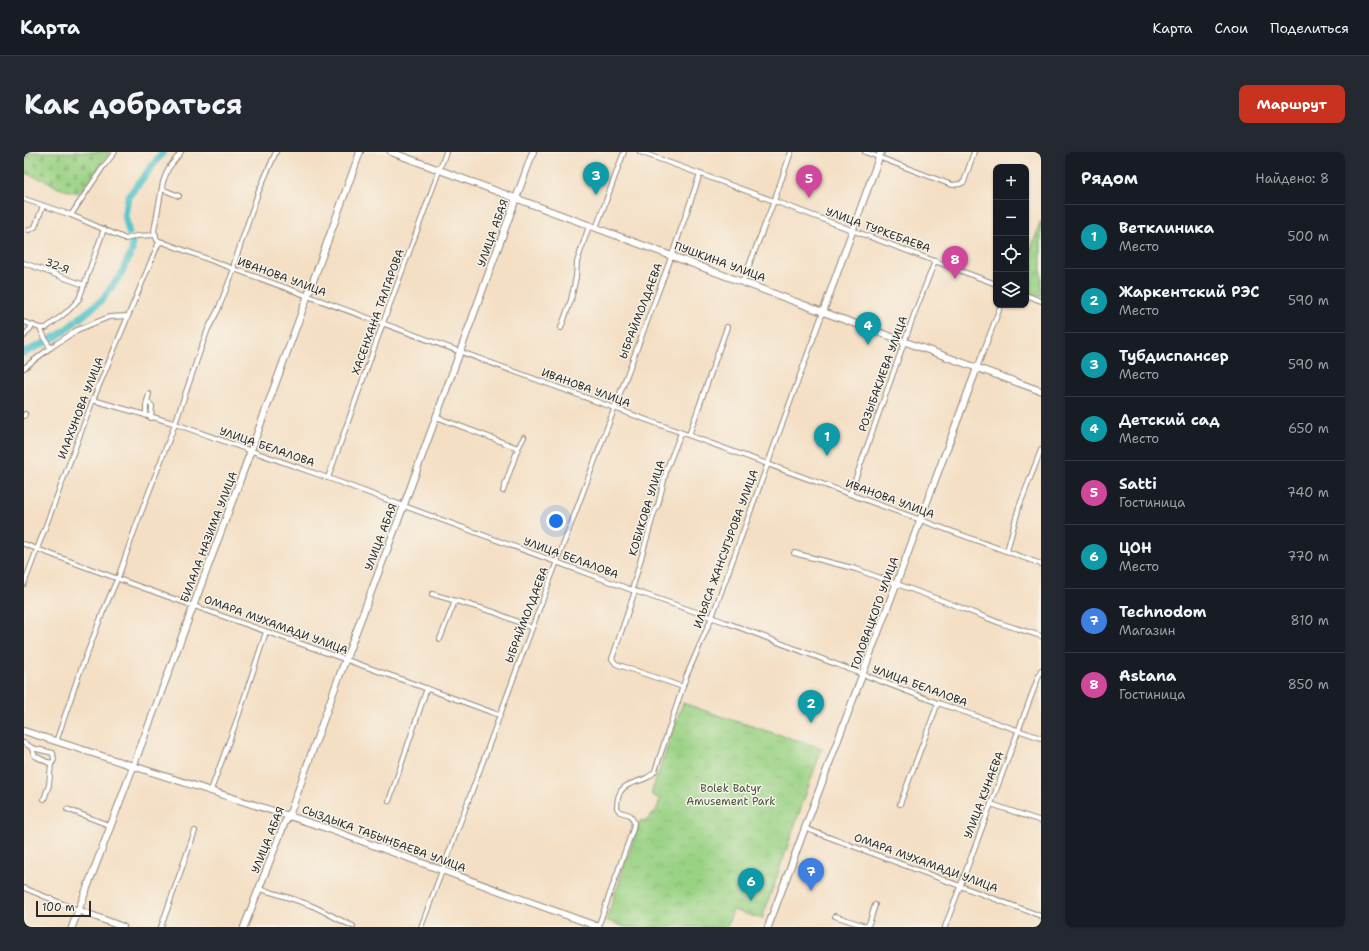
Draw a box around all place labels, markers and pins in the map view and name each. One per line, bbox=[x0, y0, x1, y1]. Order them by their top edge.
pin: 3 bbox=[583, 162, 609, 195]
pin: 5 bbox=[796, 165, 822, 198]
pin: 8 bbox=[942, 246, 968, 279]
pin: 4 bbox=[855, 312, 881, 345]
pin: 1 bbox=[814, 423, 840, 456]
pin: 2 bbox=[798, 690, 824, 723]
pin: 7 bbox=[798, 858, 824, 891]
pin: 6 bbox=[738, 868, 764, 901]

